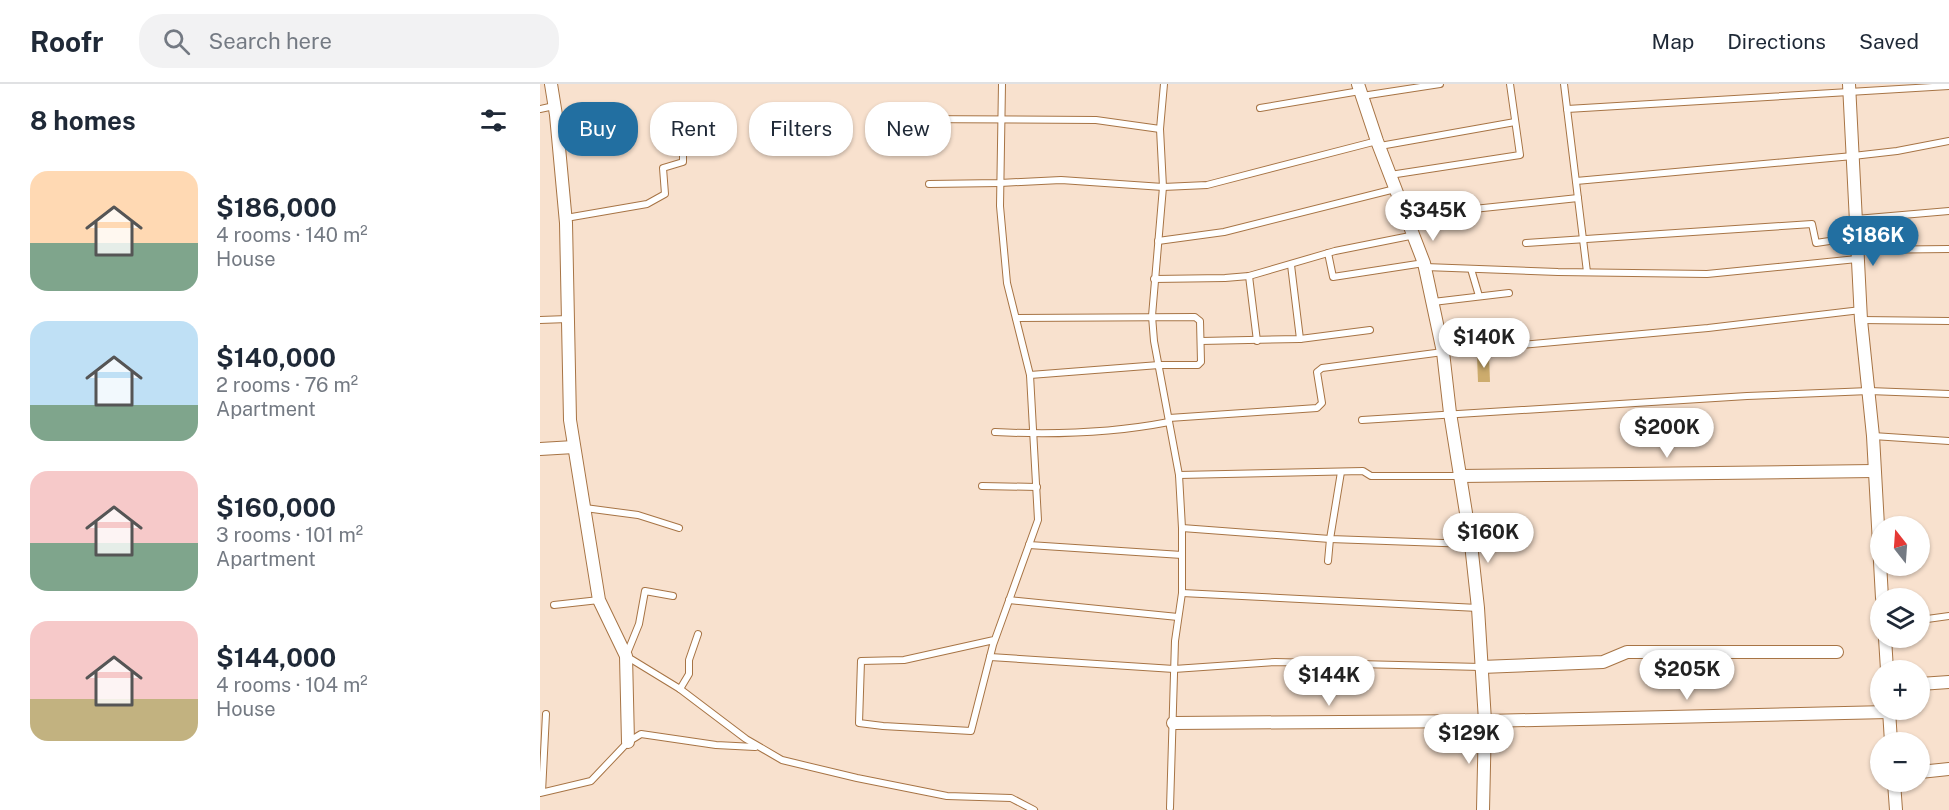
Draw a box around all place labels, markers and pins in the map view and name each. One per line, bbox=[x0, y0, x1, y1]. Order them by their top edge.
pin: $345K bbox=[1391, 191, 1475, 242]
pin: $186K bbox=[1831, 216, 1915, 267]
pin: $140K bbox=[1442, 318, 1526, 369]
pin: $200K bbox=[1625, 408, 1709, 459]
pin: $160K bbox=[1446, 513, 1530, 564]
pin: $205K bbox=[1645, 650, 1729, 701]
pin: $144K bbox=[1287, 656, 1371, 707]
pin: $129K bbox=[1427, 714, 1511, 765]

